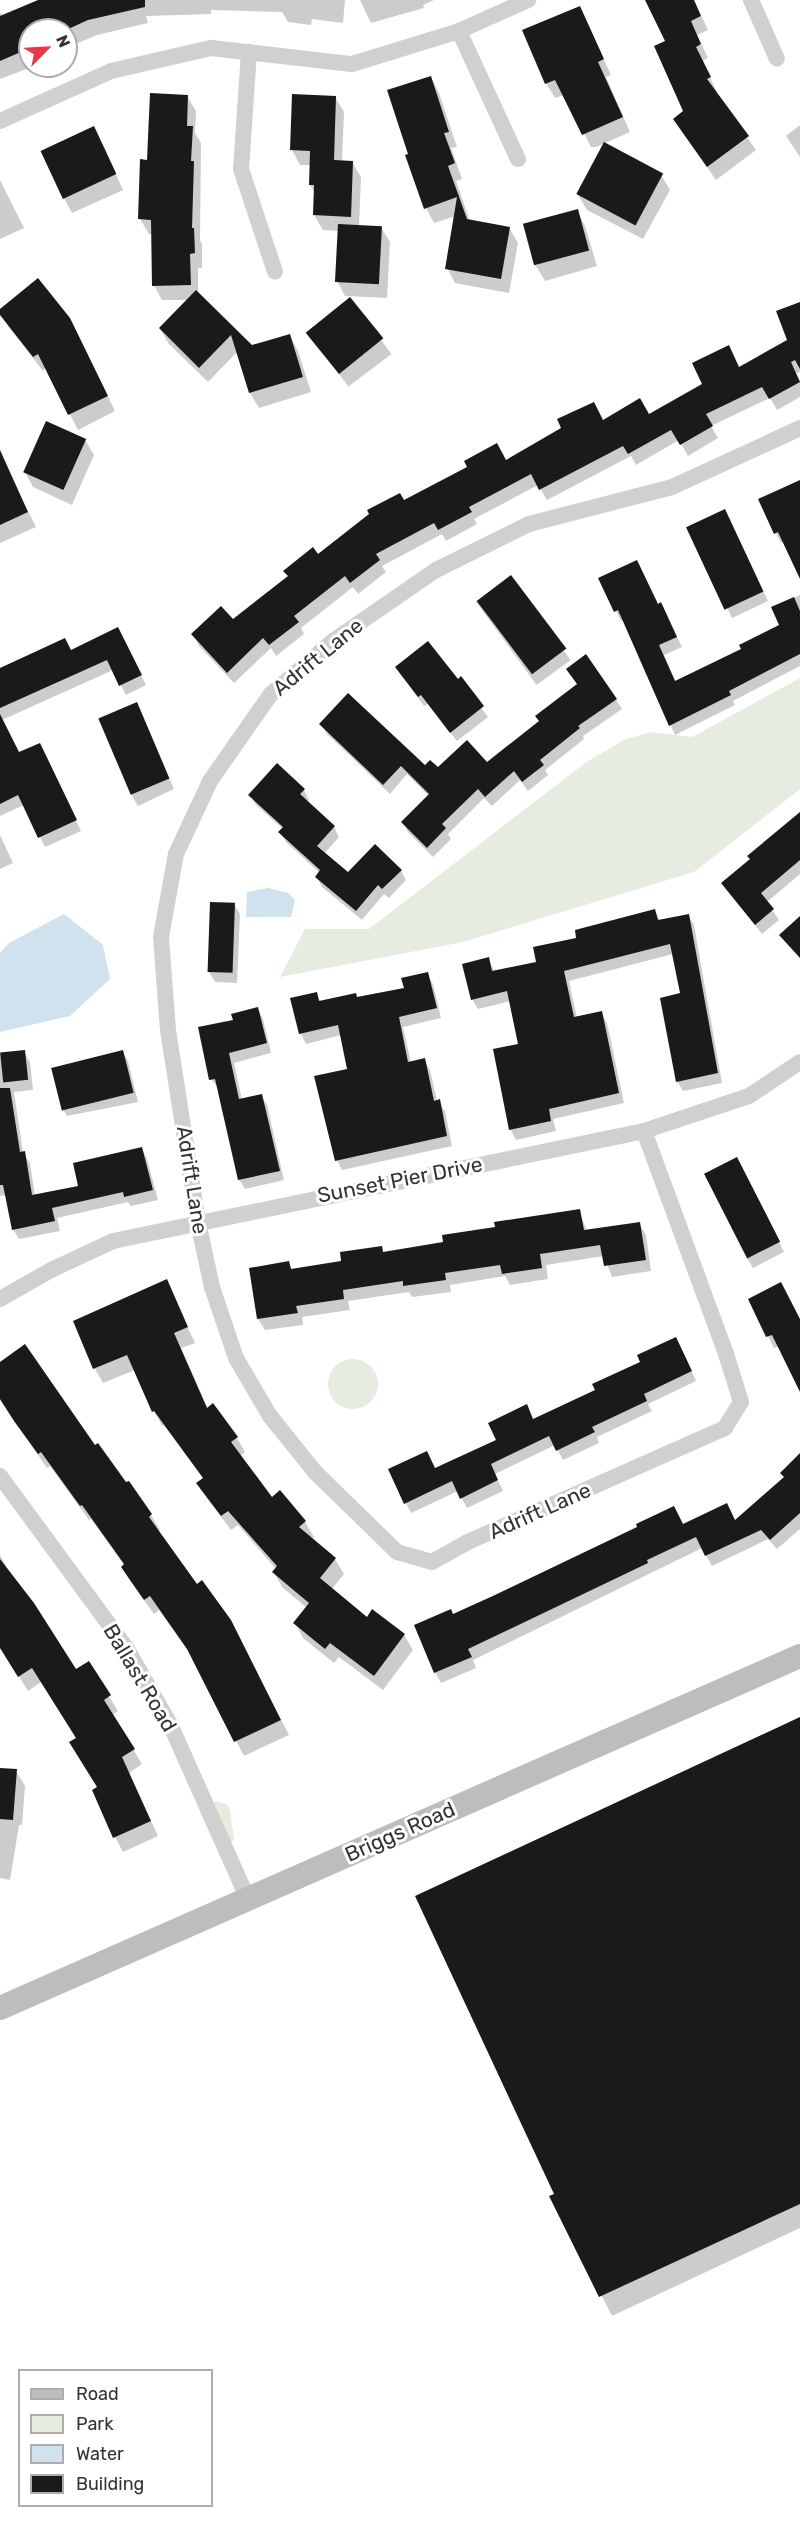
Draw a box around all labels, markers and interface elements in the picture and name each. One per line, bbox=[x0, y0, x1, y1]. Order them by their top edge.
north arrow bbox=[18, 18, 78, 78]
text: N bbox=[52, 32, 74, 50]
street label: Adrift Lane bbox=[268, 613, 368, 701]
street label: Adrift Lane bbox=[171, 1124, 213, 1236]
street label: Sunset Pier Drive bbox=[315, 1152, 485, 1208]
street label: Adrift Lane bbox=[485, 1477, 595, 1545]
street label: Ballast Road bbox=[98, 1620, 182, 1736]
street label: Briggs Road bbox=[341, 1797, 459, 1867]
legend bbox=[18, 2369, 213, 2507]
text: Road bbox=[76, 2383, 119, 2405]
text: Park bbox=[76, 2413, 113, 2435]
text: Water bbox=[76, 2443, 124, 2465]
text: Building bbox=[76, 2473, 144, 2495]

